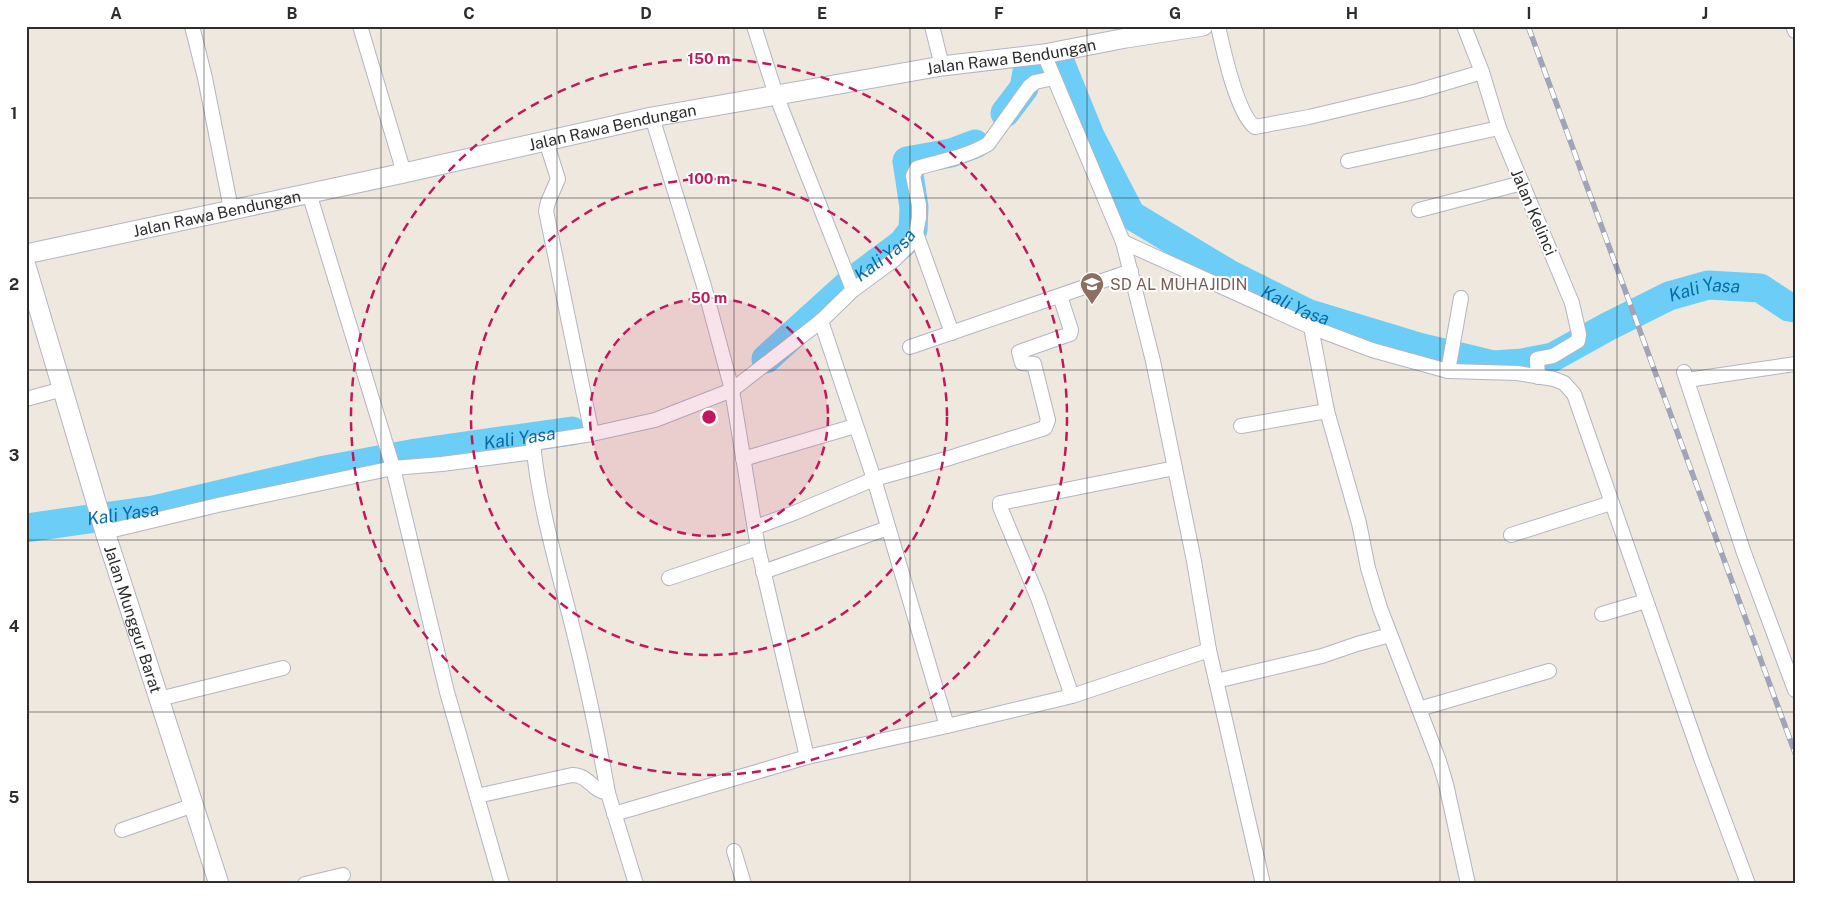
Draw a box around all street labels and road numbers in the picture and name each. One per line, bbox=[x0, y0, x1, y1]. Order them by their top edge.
street label: Jalan Rawa Bendungan bbox=[925, 35, 1098, 79]
street label: Jalan Rawa Bendungan bbox=[527, 100, 698, 155]
street label: Jalan Kelinci bbox=[1507, 166, 1560, 258]
street label: Jalan Rawa Bendungan bbox=[131, 186, 303, 241]
street label: Jalan Munggur Barat bbox=[100, 543, 165, 695]

